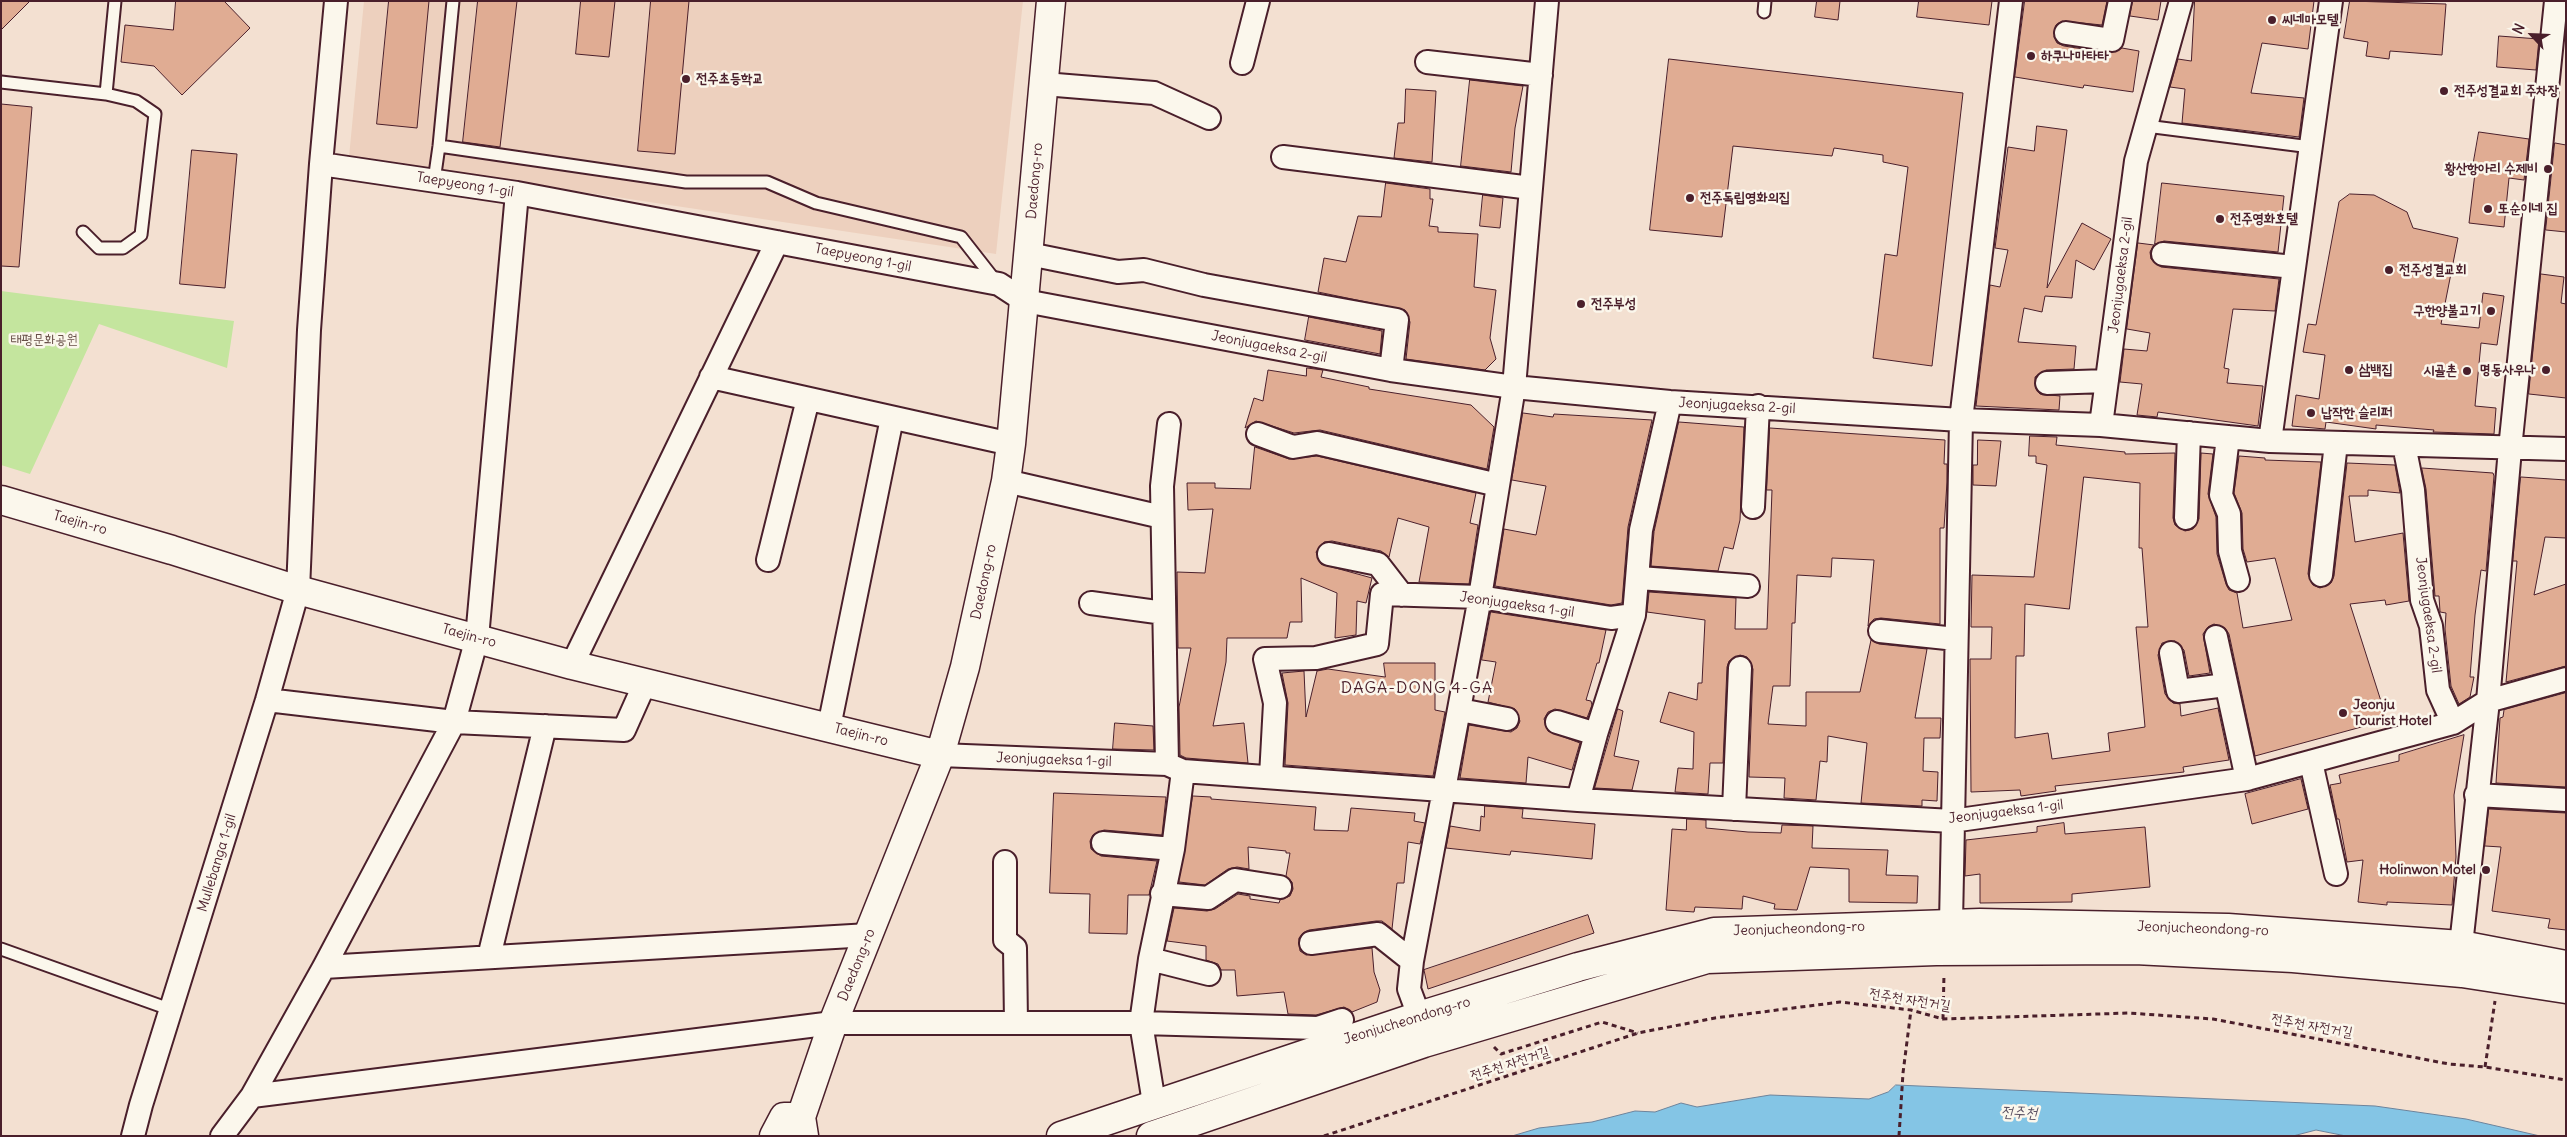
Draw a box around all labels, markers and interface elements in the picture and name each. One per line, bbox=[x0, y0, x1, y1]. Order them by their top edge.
north arrow bbox=[2507, 10, 2557, 60]
place label: 씨네마모텔 bbox=[2282, 12, 2338, 28]
marker: 씨네마모텔 bbox=[2266, 14, 2278, 26]
text: N bbox=[2508, 20, 2529, 37]
place label: 하쿠나마타타 bbox=[2041, 48, 2109, 64]
marker: 하쿠나마타타 bbox=[2025, 50, 2037, 62]
place label: 전주초등학교 bbox=[696, 71, 764, 87]
marker: 전주초등학교 bbox=[680, 73, 692, 85]
place label: 전주성결교회 주차장 bbox=[2454, 83, 2559, 99]
marker: 전주성결교회 주차장 bbox=[2438, 85, 2450, 97]
street label: Daedong-ro bbox=[1023, 142, 1047, 220]
place label: 황산항아리 수제비 bbox=[2445, 161, 2538, 177]
marker: 황산항아리 수제비 bbox=[2542, 163, 2554, 175]
street label: Taepyeong 1-gil bbox=[415, 169, 515, 201]
place label: 전주독립영화의집 bbox=[1700, 190, 1790, 206]
marker: 전주독립영화의집 bbox=[1684, 192, 1696, 204]
place label: 또순이네 집 bbox=[2498, 201, 2558, 217]
marker: 또순이네 집 bbox=[2482, 203, 2494, 215]
place label: 전주영화호텔 bbox=[2230, 211, 2298, 227]
marker: 전주영화호텔 bbox=[2214, 213, 2226, 225]
street label: Jeonjugaeksa 2-gil bbox=[2106, 216, 2136, 334]
street label: Taepyeong 1-gil bbox=[813, 240, 913, 276]
place label: 전주성결교회 bbox=[2399, 262, 2467, 278]
marker: 전주성결교회 bbox=[2383, 264, 2395, 276]
place label: 전주부성 bbox=[1591, 296, 1636, 312]
marker: 전주부성 bbox=[1575, 298, 1587, 310]
place label: 구한양불고기 bbox=[2413, 303, 2481, 319]
marker: 구한양불고기 bbox=[2485, 305, 2497, 317]
street label: Jeonjugaeksa 2-gil bbox=[1210, 328, 1328, 366]
park label: 태평문화공원 bbox=[10, 332, 78, 348]
place label: 삼백집 bbox=[2359, 362, 2393, 378]
place label: 명동사우나 bbox=[2480, 362, 2536, 378]
place label: 시골촌 bbox=[2423, 363, 2457, 379]
marker: 삼백집 bbox=[2343, 364, 2355, 376]
marker: 명동사우나 bbox=[2540, 364, 2552, 376]
marker: 시골촌 bbox=[2461, 365, 2473, 377]
street label: Jeonjugaeksa 2-gil bbox=[1678, 395, 1796, 417]
place label: 납작한 슬리퍼 bbox=[2321, 405, 2392, 421]
marker: 납작한 슬리퍼 bbox=[2305, 407, 2317, 419]
street label: Taejin-ro bbox=[51, 507, 109, 539]
street label: Daedong-ro bbox=[968, 543, 1000, 621]
street label: Jeonjugaeksa 2-gil bbox=[2412, 556, 2444, 674]
street label: Jeonjugaeksa 1-gil bbox=[1459, 589, 1575, 621]
street label: Taejin-ro bbox=[440, 621, 498, 651]
district label: DAGA-DONG 4-GA bbox=[1339, 678, 1495, 698]
place label: Jeonju Tourist Hotel bbox=[2353, 697, 2432, 730]
marker: Jeonju Tourist Hotel bbox=[2337, 707, 2349, 719]
street label: Taejin-ro bbox=[832, 720, 890, 750]
street label: Jeonjugaeksa 1-gil bbox=[996, 750, 1112, 770]
street label: Jeonjugaeksa 1-gil bbox=[1948, 797, 2064, 827]
street label: Mullebanga 1-gil bbox=[194, 812, 240, 914]
place label: Holinwon Motel bbox=[2379, 862, 2476, 878]
marker: Holinwon Motel bbox=[2480, 864, 2492, 876]
street label: Jeonjucheondong-ro bbox=[1733, 918, 1865, 940]
street label: Jeonjucheondong-ro bbox=[2137, 918, 2269, 940]
street label: Daedong-ro bbox=[835, 926, 879, 1004]
street label: 전주천 자전거길 bbox=[1868, 985, 1952, 1015]
street label: Jeonjucheondong-ro bbox=[1342, 994, 1472, 1048]
street label: 전주천 자전거길 bbox=[2270, 1011, 2354, 1041]
street label: 전주천 자전거길 bbox=[1468, 1043, 1552, 1085]
water label: 전주천 bbox=[2001, 1103, 2037, 1123]

